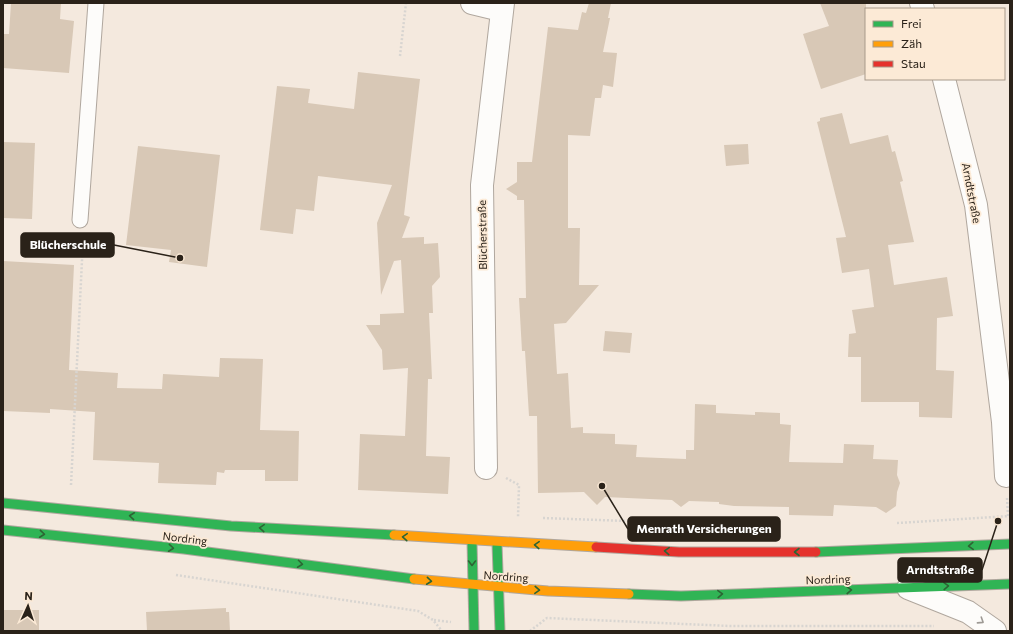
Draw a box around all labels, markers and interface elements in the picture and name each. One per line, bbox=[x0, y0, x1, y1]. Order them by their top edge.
legend bbox=[865, 8, 1005, 80]
text: Frei bbox=[901, 16, 922, 30]
text: Zäh bbox=[901, 36, 922, 50]
text: Stau bbox=[901, 56, 926, 70]
street label: Arndtstraße bbox=[960, 162, 984, 224]
street label: Blücherstraße bbox=[475, 200, 489, 270]
callout: Blücherschule bbox=[21, 233, 114, 257]
text: Blücherschule bbox=[30, 237, 106, 251]
one-way arrow bbox=[129, 511, 135, 520]
callout: Menrath Versicherungen bbox=[628, 517, 780, 541]
text: Menrath Versicherungen bbox=[636, 521, 772, 535]
one-way arrow bbox=[259, 523, 265, 532]
street label: Nordring bbox=[162, 529, 208, 547]
one-way arrow bbox=[39, 530, 45, 539]
one-way arrow bbox=[402, 532, 408, 541]
one-way arrow bbox=[534, 540, 540, 549]
one-way arrow bbox=[968, 542, 974, 550]
one-way arrow bbox=[168, 543, 174, 552]
one-way arrow bbox=[664, 547, 670, 556]
one-way arrow bbox=[794, 548, 800, 556]
callout: Arndtstraße bbox=[898, 558, 982, 582]
one-way arrow bbox=[297, 559, 303, 568]
one-way arrow bbox=[468, 560, 476, 566]
text: Arndtstraße bbox=[906, 562, 974, 576]
street label: Nordring bbox=[483, 568, 529, 584]
street label: Nordring bbox=[805, 572, 851, 586]
one-way arrow bbox=[426, 576, 432, 585]
one-way arrow bbox=[943, 582, 950, 591]
north arrow bbox=[8, 586, 48, 626]
one-way arrow bbox=[534, 586, 540, 594]
one-way arrow bbox=[846, 586, 852, 594]
text: N bbox=[24, 589, 33, 602]
one-way arrow bbox=[717, 590, 723, 598]
one-way arrow bbox=[977, 616, 984, 623]

